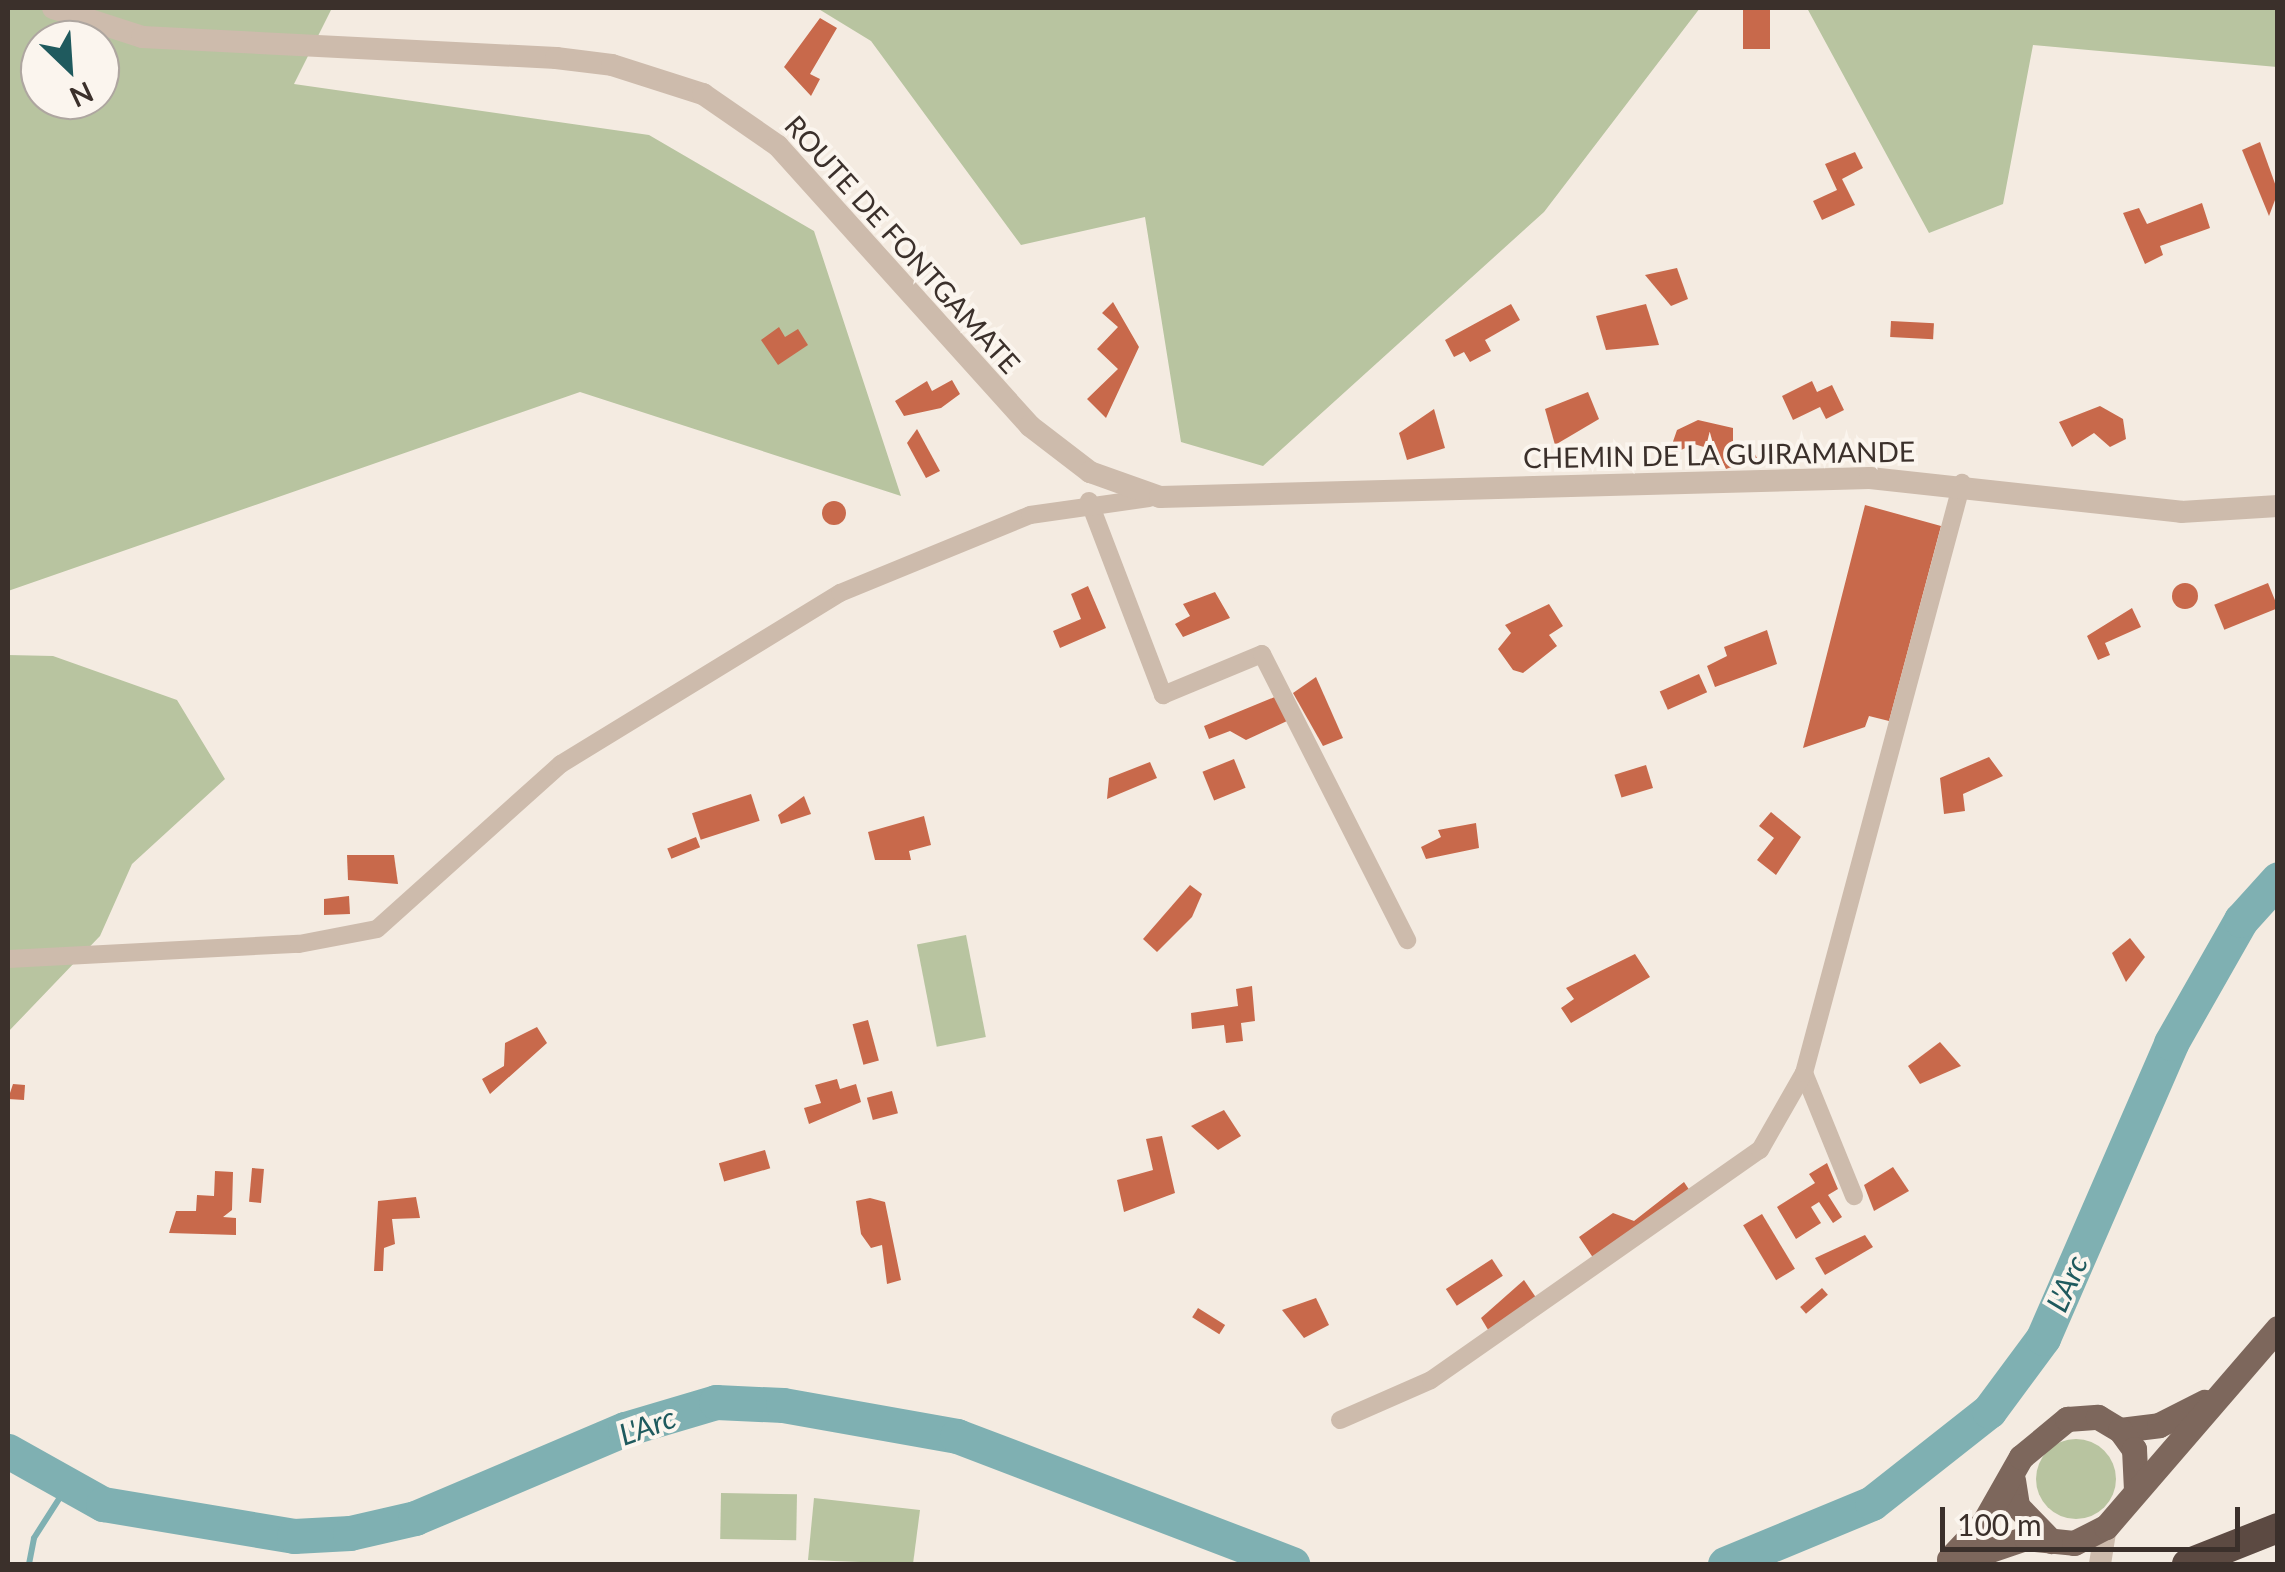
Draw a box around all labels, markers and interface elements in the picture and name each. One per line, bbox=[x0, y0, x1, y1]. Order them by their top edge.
north arrow bbox=[20, 20, 120, 120]
text: N bbox=[65, 75, 99, 115]
street label: ROUTE DE FONTGAMATE bbox=[778, 108, 1028, 380]
street label: CHEMIN DE LA GUIRAMANDE bbox=[1522, 434, 1916, 474]
water label: L'Arc bbox=[2038, 1249, 2094, 1317]
water label: L'Arc bbox=[614, 1398, 680, 1452]
scale bar bbox=[1945, 1487, 2245, 1549]
text: 100 m bbox=[1957, 1506, 2042, 1542]

